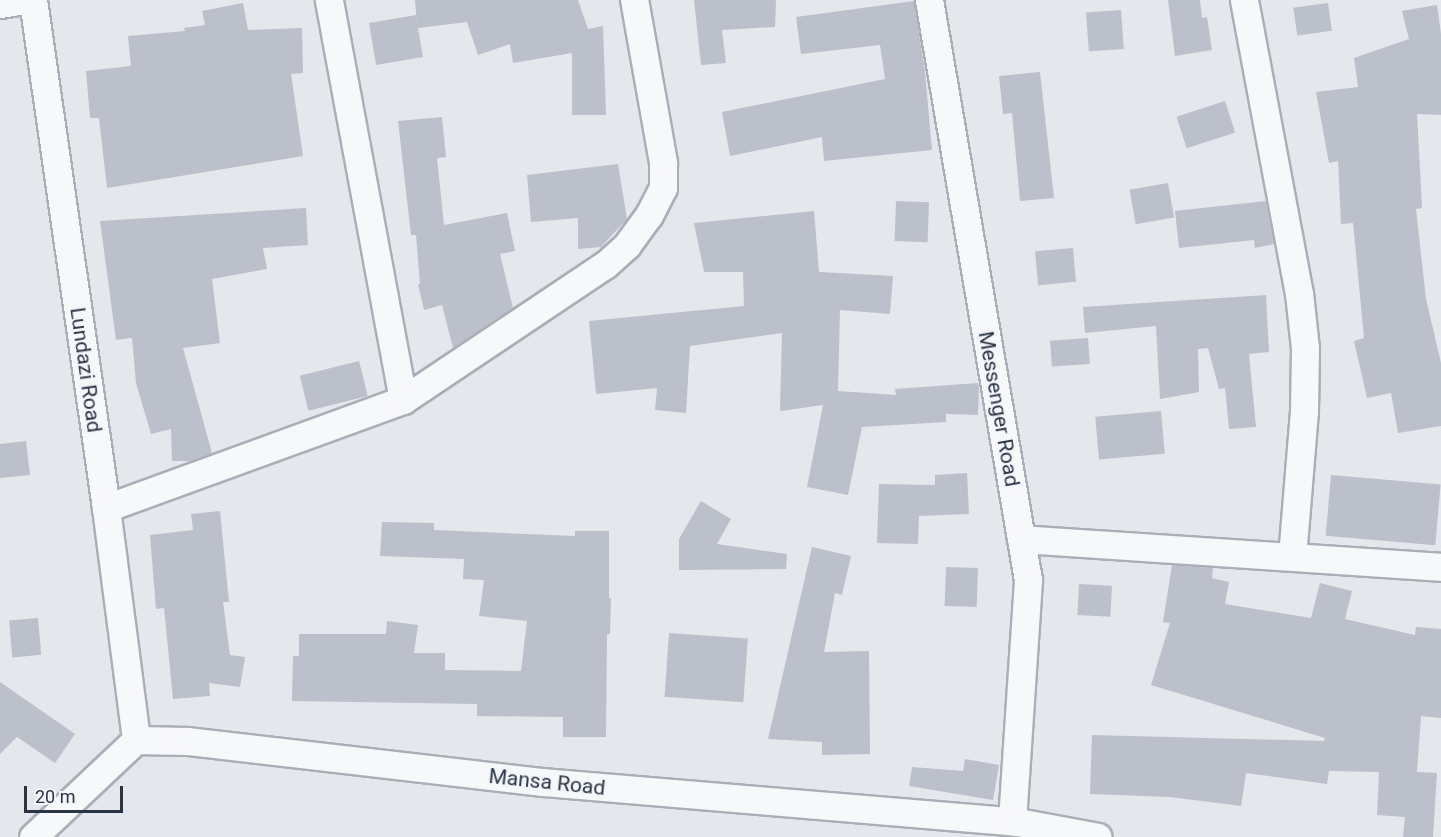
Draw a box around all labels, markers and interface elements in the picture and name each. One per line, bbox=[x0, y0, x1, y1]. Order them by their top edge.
street label: Lundazi Road bbox=[65, 306, 107, 434]
street label: Messenger Road bbox=[973, 329, 1025, 489]
street label: Mansa Road bbox=[487, 763, 607, 801]
scale bar bbox=[27, 774, 126, 812]
text: 20 m bbox=[35, 786, 75, 807]

